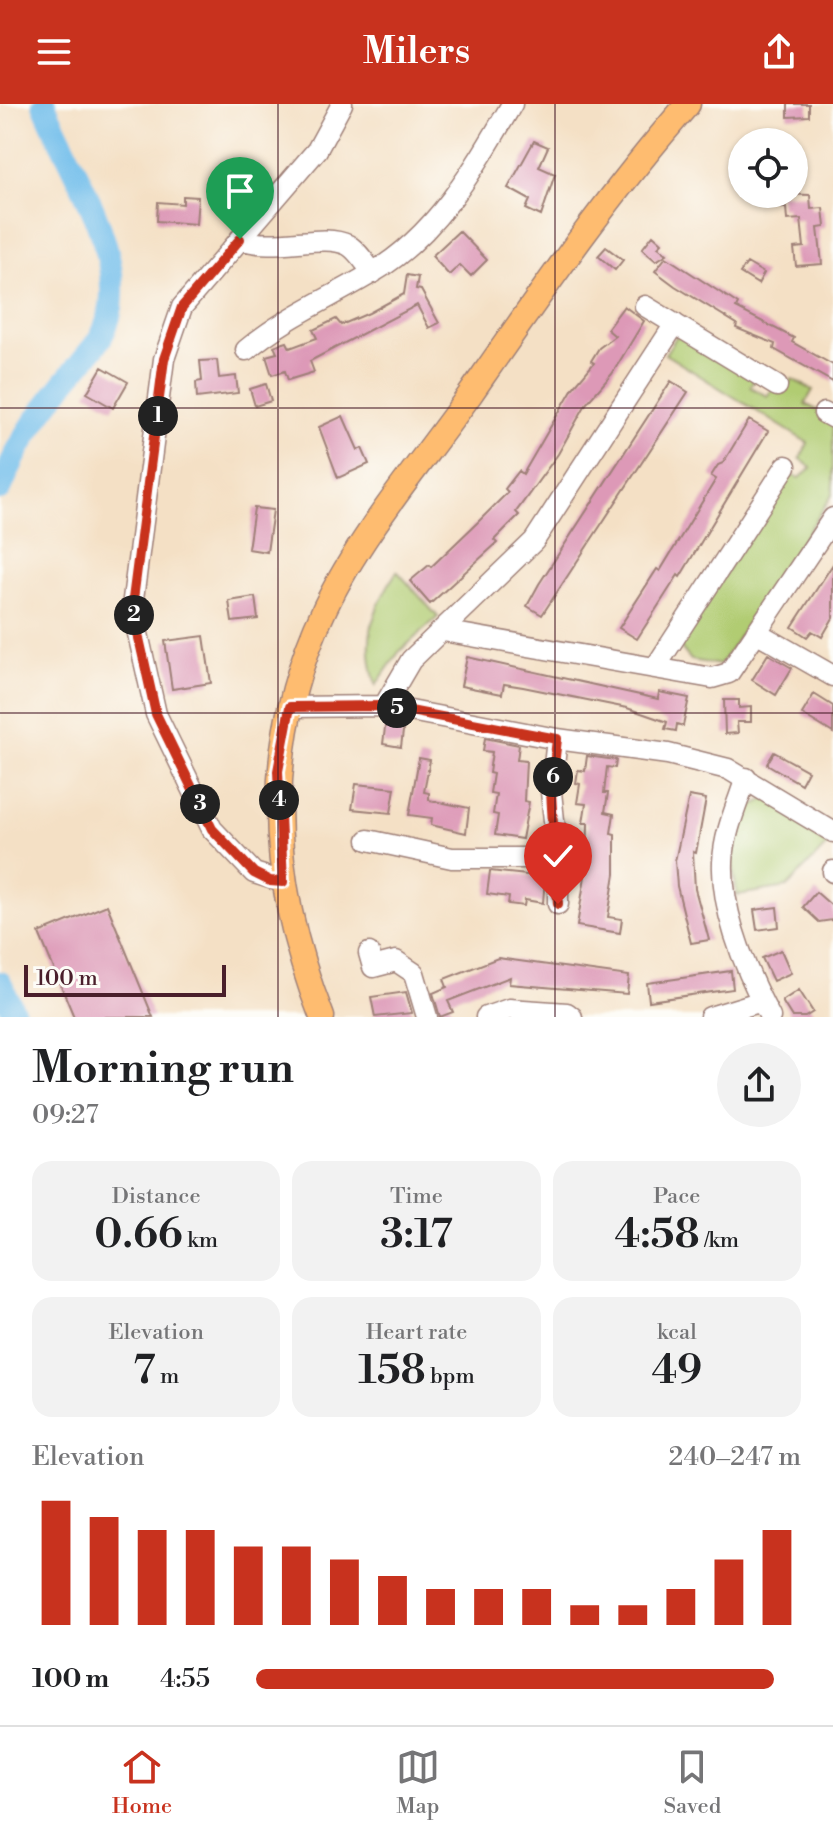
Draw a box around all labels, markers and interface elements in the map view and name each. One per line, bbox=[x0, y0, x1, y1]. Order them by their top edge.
icon: menu bbox=[32, 30, 76, 74]
text: Milers bbox=[363, 30, 470, 75]
icon: share bbox=[757, 30, 801, 74]
map controls bbox=[728, 128, 808, 208]
button: locate bbox=[728, 128, 808, 208]
pin bbox=[206, 157, 274, 239]
icon: arrive bbox=[218, 169, 262, 213]
pin: 1 bbox=[138, 396, 178, 436]
text: 1 bbox=[153, 402, 163, 429]
pin: 2 bbox=[114, 595, 154, 635]
text: 2 bbox=[127, 601, 141, 628]
pin: 5 bbox=[377, 688, 417, 728]
text: 5 bbox=[390, 694, 404, 721]
pin: 6 bbox=[533, 757, 573, 797]
text: 6 bbox=[546, 763, 560, 790]
pin: 4 bbox=[259, 780, 299, 820]
pin: 3 bbox=[180, 784, 220, 824]
text: 4 bbox=[272, 786, 286, 813]
text: 3 bbox=[193, 790, 207, 817]
pin bbox=[524, 822, 592, 904]
icon: check bbox=[536, 834, 580, 878]
scale bar bbox=[24, 961, 226, 997]
text: 100 m bbox=[36, 965, 98, 992]
text: Morning run bbox=[32, 1041, 294, 1096]
button: share bbox=[717, 1043, 801, 1127]
text: 09:27 bbox=[32, 1099, 99, 1131]
text: Distance bbox=[112, 1183, 201, 1210]
text: Time bbox=[390, 1183, 443, 1210]
text: Pace bbox=[653, 1183, 700, 1210]
text: 0.66 bbox=[94, 1210, 183, 1260]
text: 3:17 bbox=[380, 1210, 453, 1260]
text: 4:58 bbox=[615, 1210, 700, 1260]
text: km bbox=[183, 1227, 218, 1254]
text: /km bbox=[700, 1227, 739, 1254]
text: Elevation bbox=[109, 1319, 204, 1346]
text: Heart rate bbox=[366, 1319, 467, 1346]
text: kcal bbox=[657, 1319, 697, 1346]
text: 7 bbox=[133, 1346, 155, 1396]
text: 158 bbox=[358, 1346, 426, 1396]
text: 49 bbox=[651, 1346, 702, 1396]
text: m bbox=[155, 1363, 179, 1390]
text: bpm bbox=[426, 1363, 475, 1390]
text: Elevation bbox=[32, 1441, 145, 1473]
text: 240–247 m bbox=[669, 1441, 801, 1473]
text: 100 m bbox=[32, 1663, 109, 1695]
text: 4:55 bbox=[160, 1663, 210, 1695]
tab: Home bbox=[112, 1745, 172, 1820]
tab: Map bbox=[396, 1745, 440, 1820]
tab: Saved bbox=[663, 1745, 721, 1820]

